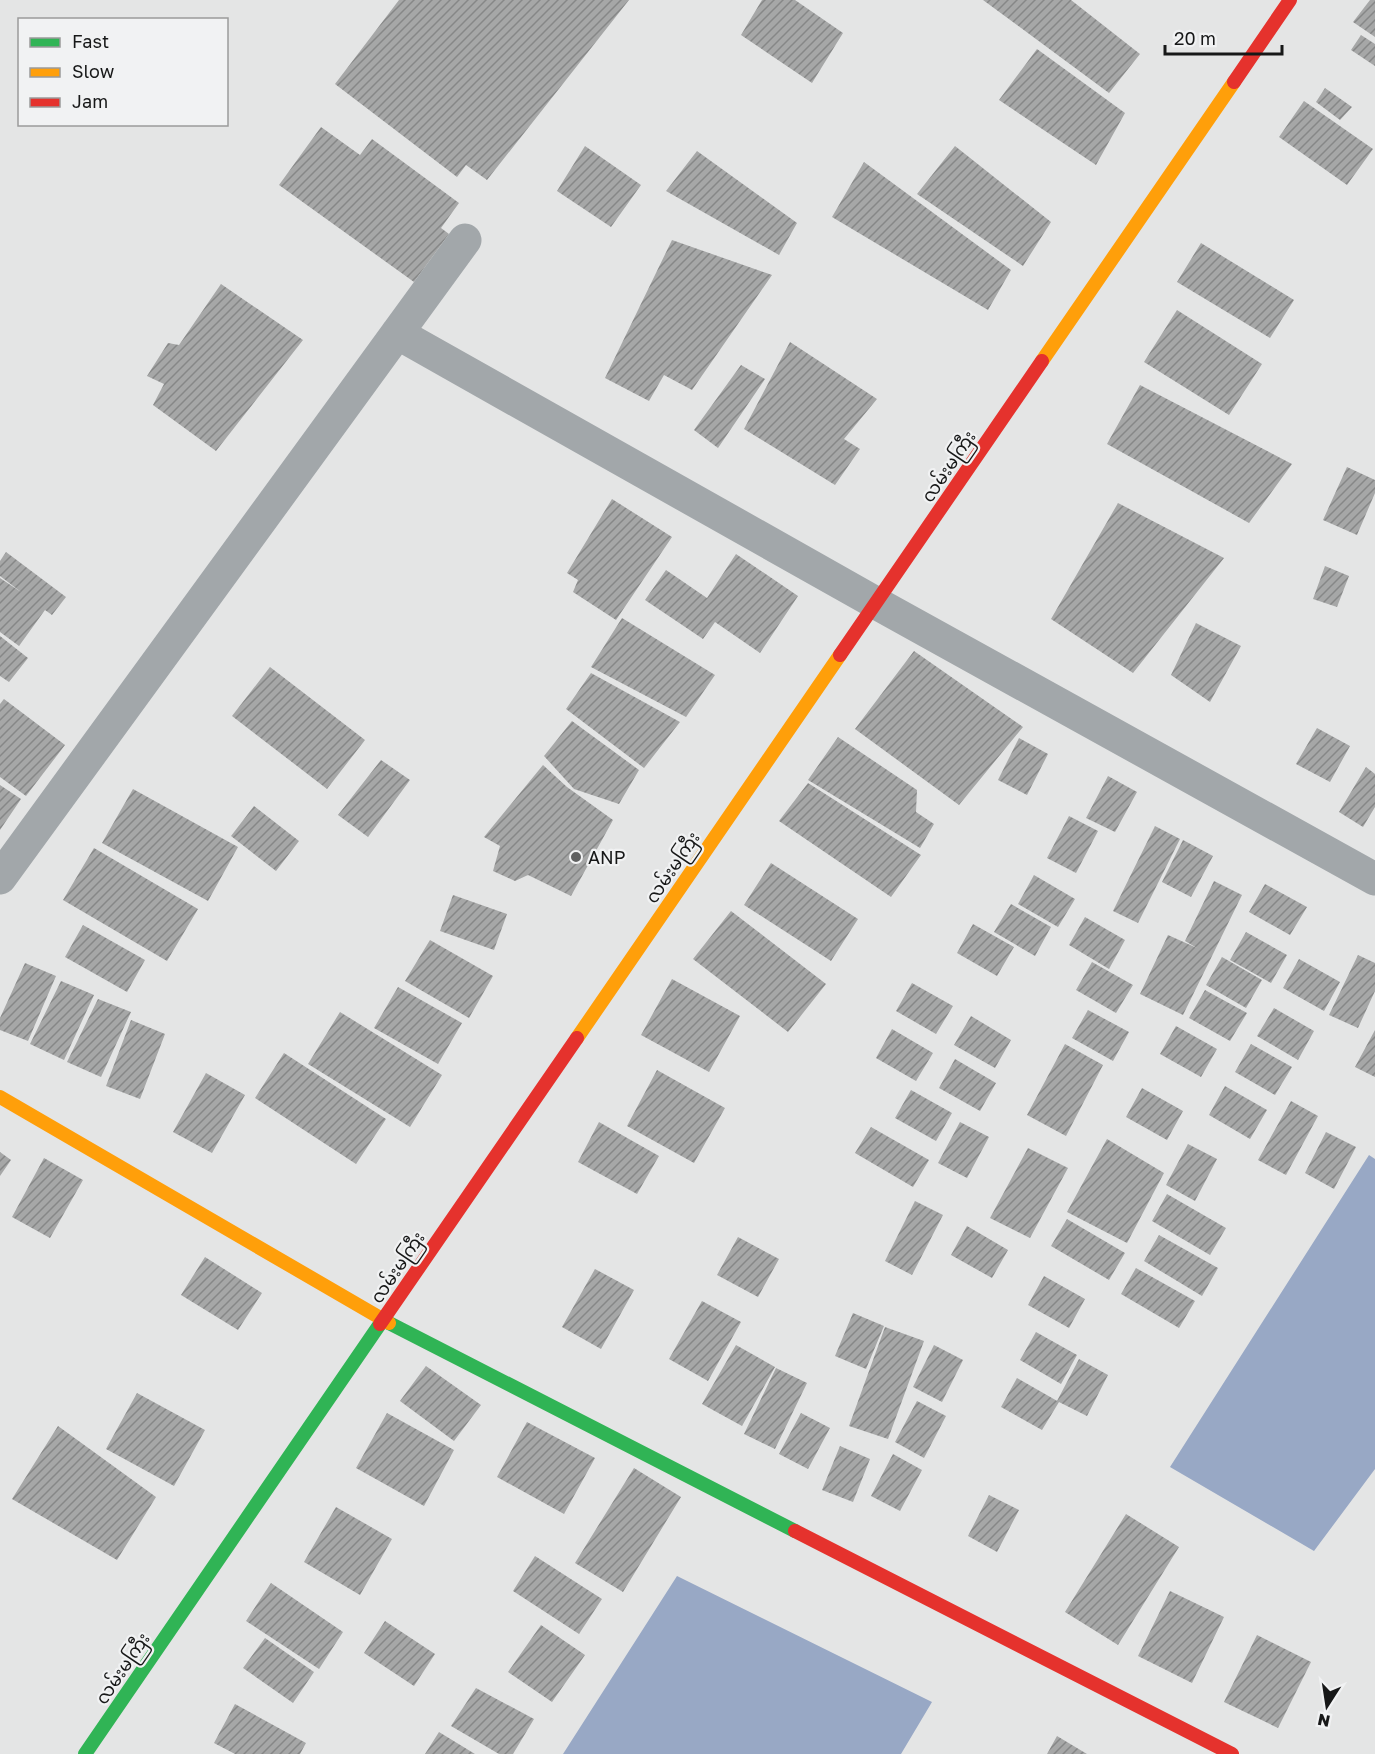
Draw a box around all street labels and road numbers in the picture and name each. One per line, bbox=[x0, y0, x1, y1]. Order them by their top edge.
street label: လမ်းမကြီး bbox=[914, 425, 984, 509]
street label: လမ်းမကြီး bbox=[638, 826, 708, 910]
street label: လမ်းမကြီး bbox=[363, 1226, 433, 1310]
street label: လမ်းမကြီး bbox=[88, 1627, 158, 1711]

